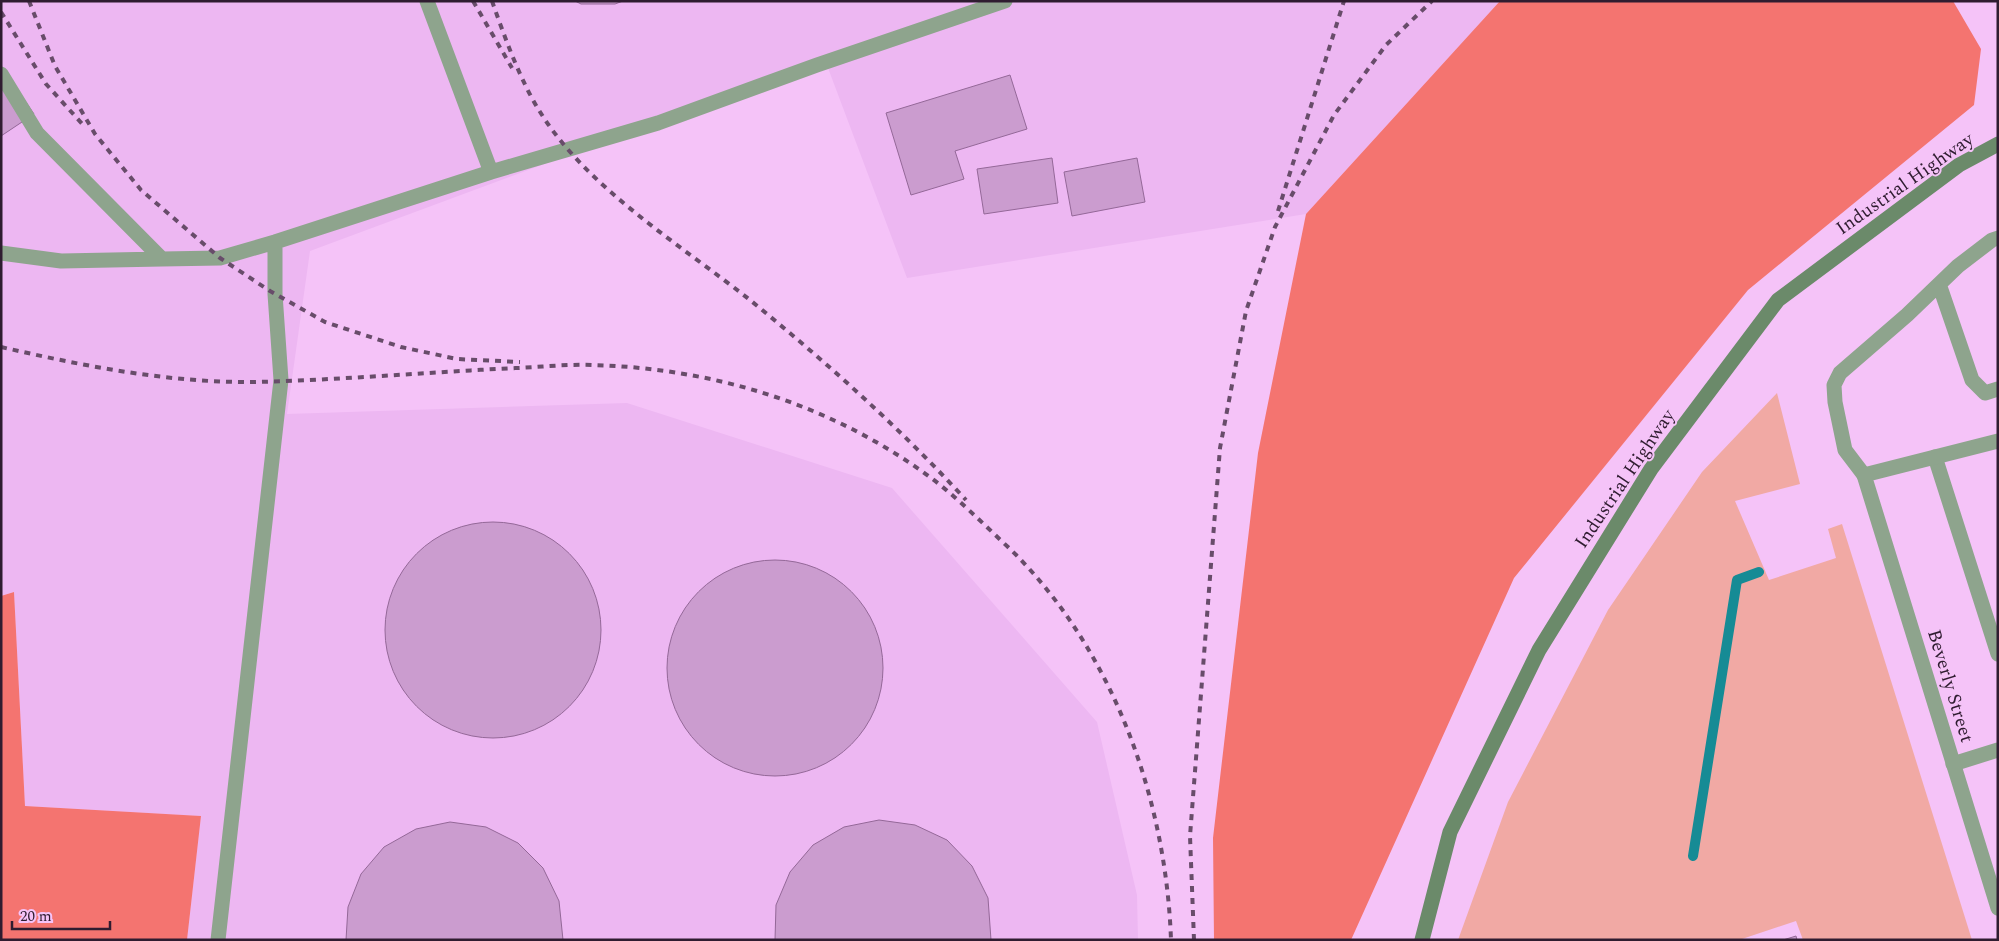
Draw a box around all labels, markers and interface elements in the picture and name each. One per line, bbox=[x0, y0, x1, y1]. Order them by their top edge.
street label: Industrial Highway bbox=[1830, 125, 1981, 243]
street label: Industrial Highway bbox=[1567, 403, 1683, 555]
street label: Beverly Street bbox=[1919, 626, 1981, 746]
scale bar bbox=[12, 898, 110, 930]
text: 20 m bbox=[20, 905, 52, 928]

